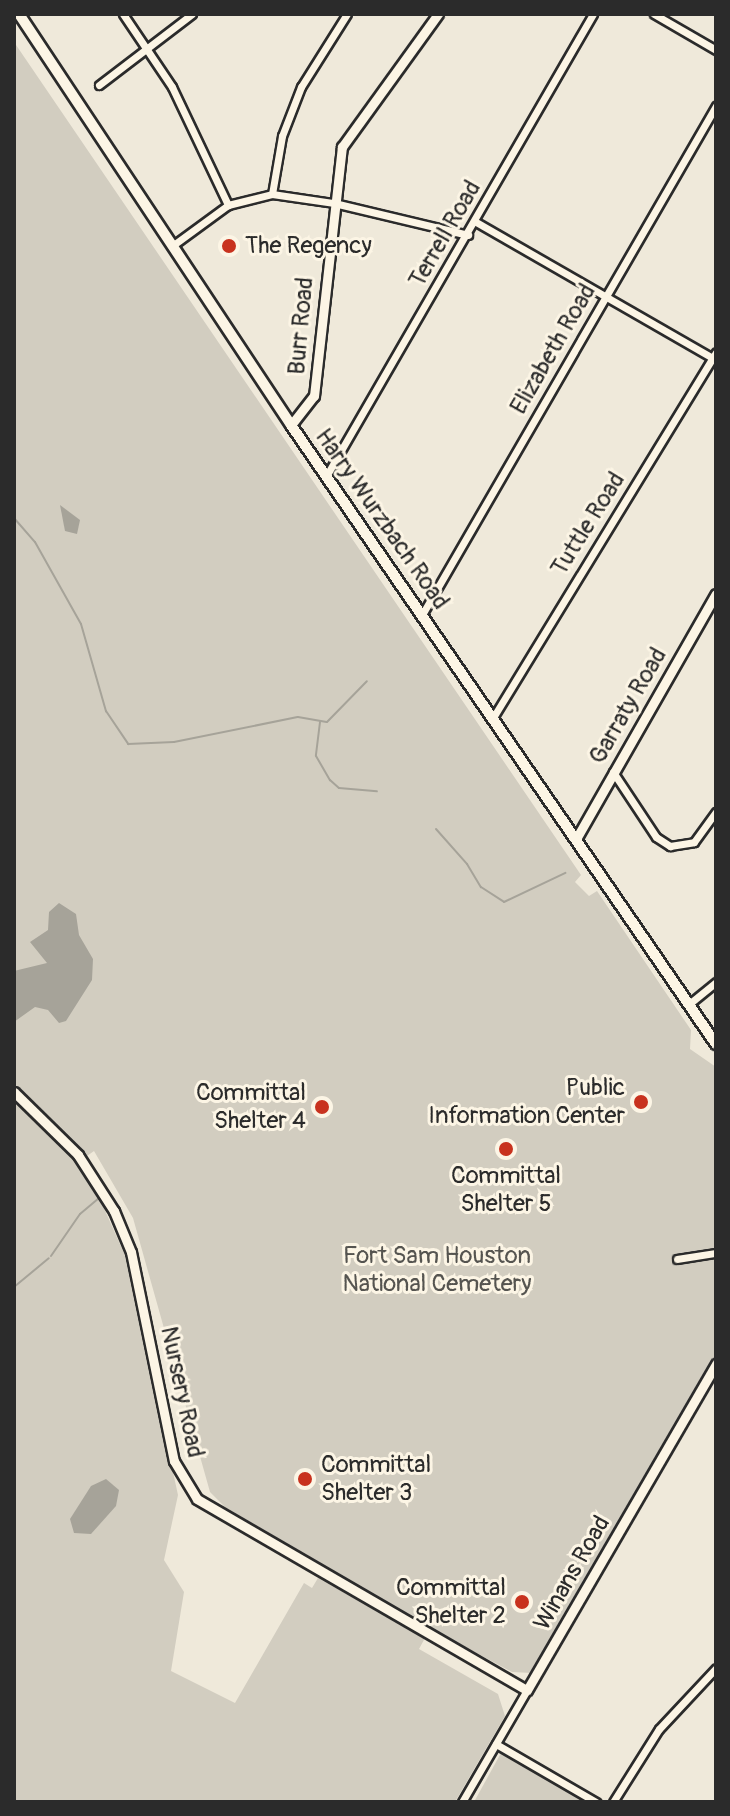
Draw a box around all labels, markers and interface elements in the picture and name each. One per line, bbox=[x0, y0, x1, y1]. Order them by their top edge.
street label: Terrell Road bbox=[403, 175, 487, 293]
place label: The Regency bbox=[245, 232, 372, 260]
marker: The Regency bbox=[220, 237, 238, 255]
street label: Burr Road bbox=[282, 276, 320, 376]
street label: Elizabeth Road bbox=[504, 279, 602, 419]
street label: Harry Wurzbach Road bbox=[309, 423, 455, 615]
street label: Tuttle Road bbox=[545, 467, 631, 581]
street label: Garraty Road bbox=[583, 643, 673, 769]
place label: Public Information Center bbox=[428, 1074, 625, 1130]
place label: Committal Shelter 4 bbox=[196, 1079, 306, 1135]
marker: Public Information Center bbox=[632, 1093, 650, 1111]
marker: Committal Shelter 4 bbox=[313, 1098, 331, 1116]
marker: Committal Shelter 5 bbox=[497, 1140, 515, 1158]
place label: Committal Shelter 5 bbox=[451, 1162, 561, 1218]
park label: Fort Sam Houston National Cemetery bbox=[343, 1242, 531, 1298]
street label: Nursery Road bbox=[154, 1324, 210, 1460]
place label: Committal Shelter 3 bbox=[321, 1451, 431, 1507]
marker: Committal Shelter 3 bbox=[296, 1470, 314, 1488]
street label: Winans Road bbox=[528, 1511, 616, 1635]
place label: Committal Shelter 2 bbox=[396, 1574, 506, 1630]
marker: Committal Shelter 2 bbox=[513, 1593, 531, 1611]

